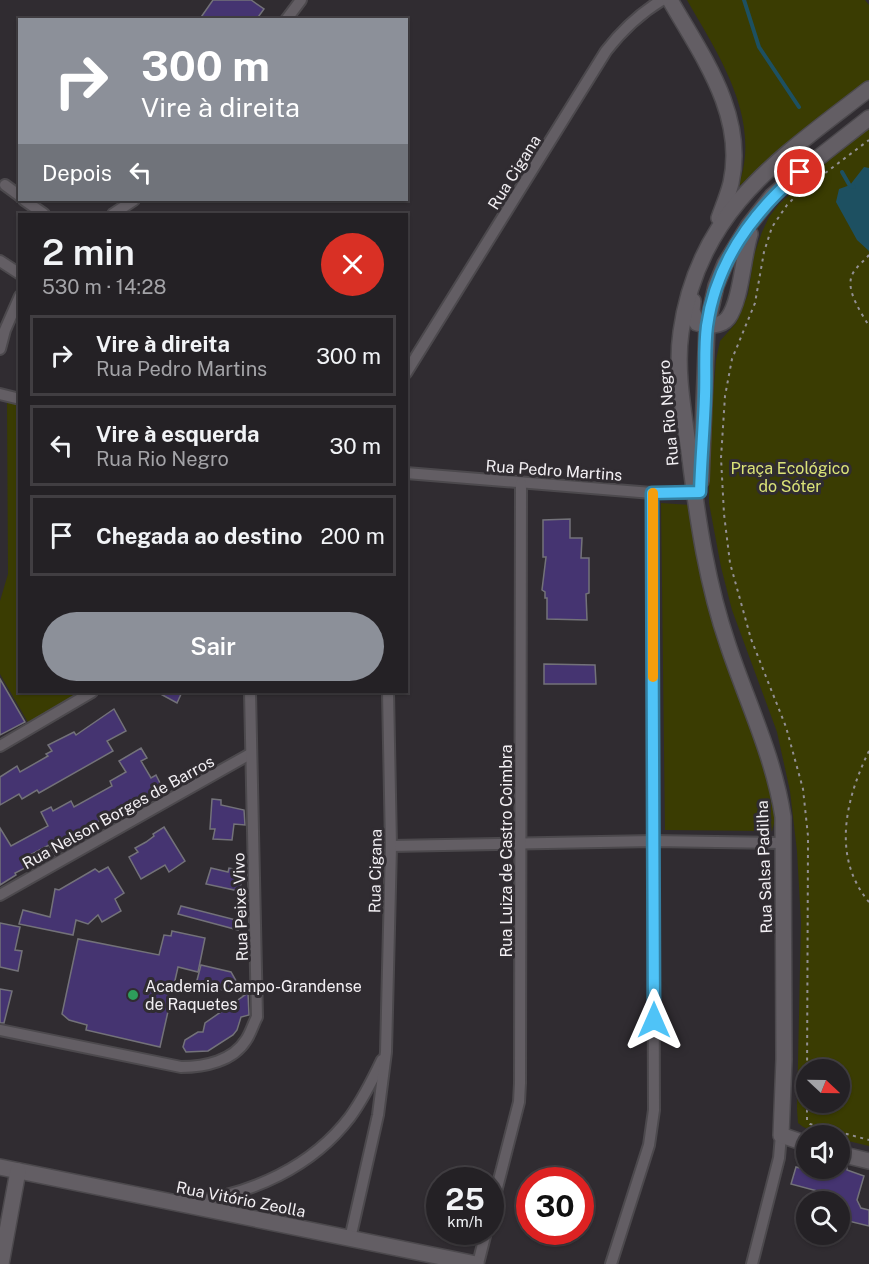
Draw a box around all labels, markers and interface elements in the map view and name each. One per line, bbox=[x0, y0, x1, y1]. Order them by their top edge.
text: 300 m bbox=[141, 41, 270, 90]
icon: right bbox=[42, 42, 120, 120]
text: Vire à direita bbox=[141, 91, 300, 123]
street label: Rua Cigana bbox=[484, 131, 545, 213]
pin bbox=[774, 146, 825, 197]
icon: arrive bbox=[783, 155, 816, 188]
icon: left bbox=[124, 156, 157, 189]
text: Depois bbox=[42, 160, 112, 186]
text: 2 min bbox=[42, 231, 135, 273]
button: close bbox=[321, 233, 384, 296]
text: 530 m · 14:28 bbox=[42, 275, 166, 299]
text: Vire à direita bbox=[96, 331, 230, 357]
icon: right bbox=[45, 339, 78, 372]
text: 300 m bbox=[316, 343, 381, 369]
text: Rua Pedro Martins bbox=[96, 357, 267, 381]
street label: Rua Rio Negro bbox=[654, 359, 683, 467]
text: Vire à esquerda bbox=[96, 421, 260, 447]
icon: left bbox=[45, 429, 78, 462]
text: 30 m bbox=[329, 433, 381, 459]
text: Rua Rio Negro bbox=[96, 447, 229, 471]
street label: Rua Pedro Martins bbox=[485, 456, 623, 485]
park label: Praça Ecológico do Sóter bbox=[731, 459, 849, 496]
icon: arrive bbox=[45, 519, 78, 552]
text: Chegada ao destino bbox=[96, 523, 302, 549]
text: 200 m bbox=[320, 523, 385, 549]
button: Sair bbox=[42, 612, 384, 681]
street label: Rua Luiza de Castro Coimbra bbox=[497, 744, 516, 958]
street label: Rua Nelson Borges de Barros bbox=[19, 752, 217, 873]
street label: Rua Salsa Padilha bbox=[753, 800, 776, 934]
street label: Rua Cigana bbox=[365, 829, 386, 913]
street label: Rua Peixe Vivo bbox=[229, 852, 252, 962]
place label: Academia Campo-Grandense de Raquetes bbox=[145, 977, 362, 1014]
marker: Academia Campo-Grandense de Raquetes bbox=[126, 988, 140, 1002]
position arrow bbox=[622, 988, 686, 1052]
north arrow bbox=[796, 1059, 850, 1113]
map controls bbox=[796, 1059, 850, 1245]
button: sound bbox=[796, 1125, 850, 1179]
speed limit sign: 30 bbox=[516, 1167, 594, 1245]
street label: Rua Vitório Zeolla bbox=[175, 1178, 307, 1221]
text: 25 bbox=[445, 1181, 485, 1217]
button: search bbox=[796, 1191, 850, 1245]
text: km/h bbox=[447, 1213, 483, 1230]

